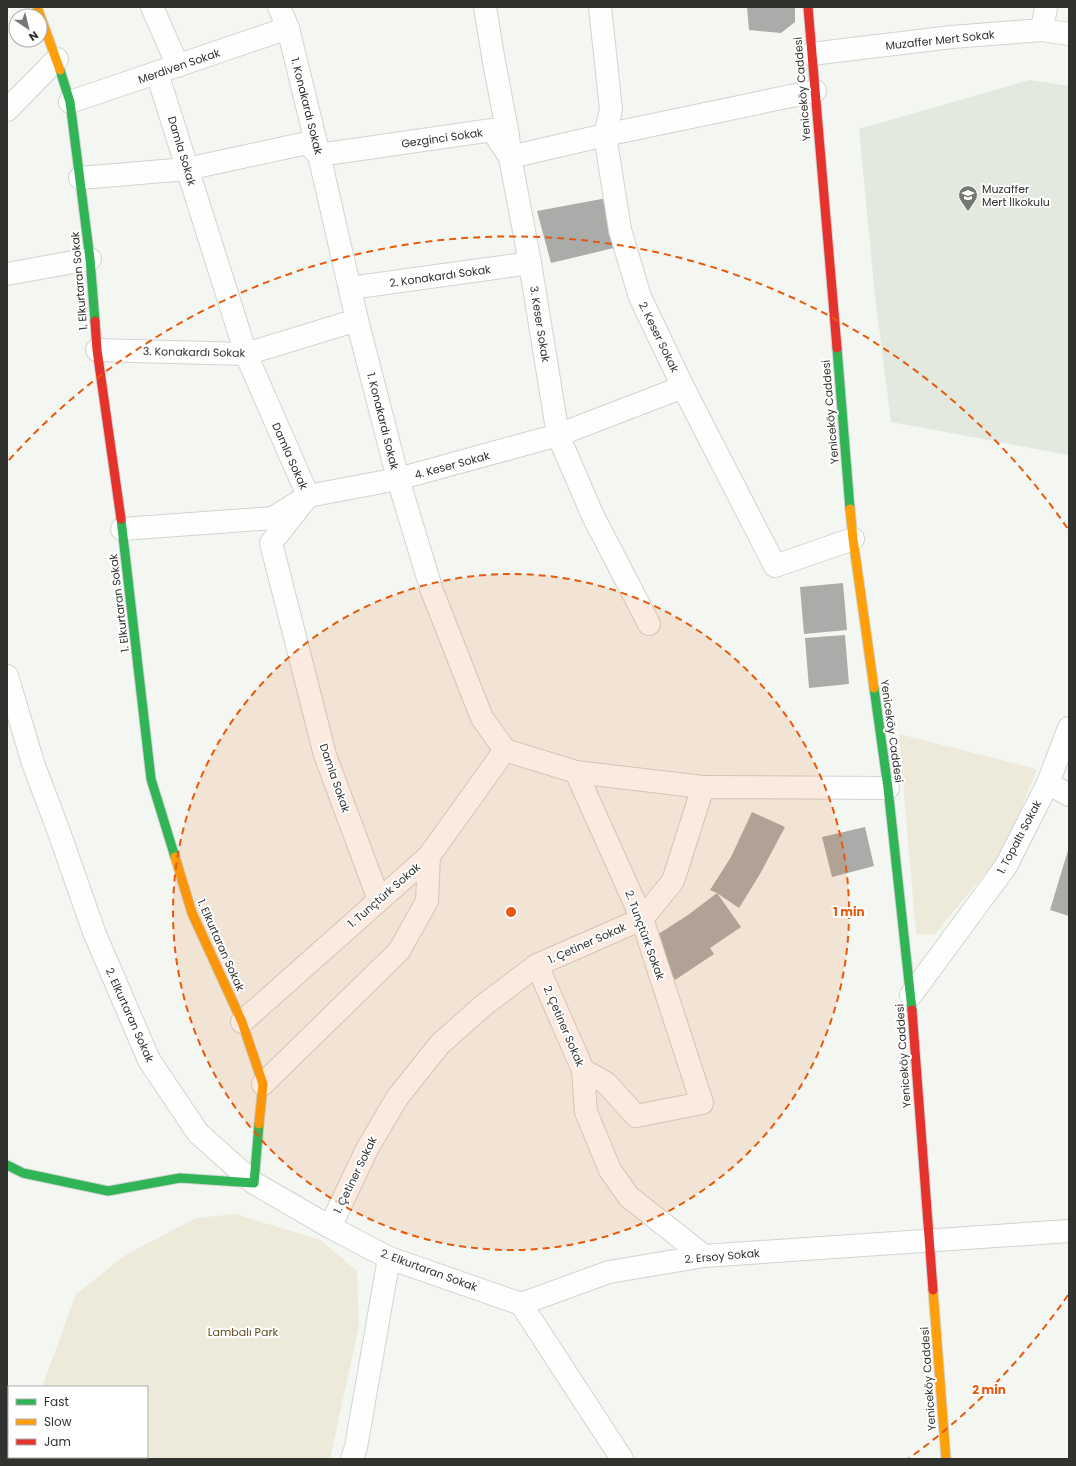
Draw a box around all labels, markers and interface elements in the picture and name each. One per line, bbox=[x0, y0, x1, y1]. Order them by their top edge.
north arrow bbox=[8, 8, 48, 48]
street label: Muzaffer Mert Sokak bbox=[885, 26, 996, 54]
text: N bbox=[26, 27, 42, 45]
street label: Yeniceköy Caddesi bbox=[789, 36, 815, 142]
street label: Merdiven Sokak bbox=[136, 44, 222, 88]
street label: 1. Konakardı Sokak bbox=[287, 56, 327, 156]
street label: Damla Sokak bbox=[164, 114, 200, 188]
street label: Gezginci Sokak bbox=[400, 124, 484, 152]
place label: Muzaffer Mert İlkokulu bbox=[982, 181, 1050, 210]
school or university icon: Muzaffer Mert İlkokulu bbox=[957, 184, 979, 212]
street label: 1. Elkurtaran Sokak bbox=[67, 231, 91, 331]
street label: 2. Konakardı Sokak bbox=[388, 261, 492, 291]
street label: 3. Keser Sokak bbox=[526, 285, 554, 364]
street label: 2. Keser Sokak bbox=[635, 299, 683, 375]
street label: 3. Konakardı Sokak bbox=[143, 343, 246, 361]
street label: Yeniceköy Caddesi bbox=[817, 359, 843, 465]
street label: 1. Konakardı Sokak bbox=[363, 371, 403, 471]
street label: Damla Sokak bbox=[268, 420, 312, 492]
street label: 4. Keser Sokak bbox=[413, 447, 492, 483]
street label: 1. Elkurtaran Sokak bbox=[105, 552, 133, 653]
street label: Yeniceköy Caddesi bbox=[877, 678, 907, 784]
street label: Damla Sokak bbox=[316, 741, 354, 815]
street label: 1. Topaltı Sokak bbox=[993, 797, 1045, 877]
street label: 1. Tunçtürk Sokak bbox=[344, 859, 424, 931]
street label: 2. Tunçtürk Sokak bbox=[621, 888, 669, 982]
street label: 1. Elkurtaran Sokak bbox=[194, 896, 249, 994]
text: 1 min bbox=[833, 903, 865, 920]
centre of rings bbox=[504, 905, 518, 919]
street label: 1. Çetiner Sokak bbox=[545, 918, 629, 967]
street label: 2. Elkurtaran Sokak bbox=[102, 965, 158, 1065]
street label: 2. Çetiner Sokak bbox=[540, 983, 588, 1069]
street label: Yeniceköy Caddesi bbox=[891, 1003, 915, 1109]
street label: 1. Çetiner Sokak bbox=[329, 1133, 381, 1216]
street label: 2. Elkurtaran Sokak bbox=[378, 1245, 480, 1295]
street label: 2. Ersoy Sokak bbox=[684, 1245, 761, 1267]
park label: Lambalı Park bbox=[208, 1324, 278, 1340]
street label: Yeniceköy Caddesi bbox=[916, 1326, 940, 1432]
text: 2 min bbox=[972, 1381, 1006, 1398]
legend bbox=[8, 1386, 148, 1458]
text: Fast bbox=[44, 1393, 69, 1410]
text: Slow bbox=[44, 1413, 72, 1430]
text: Jam bbox=[44, 1433, 71, 1450]

